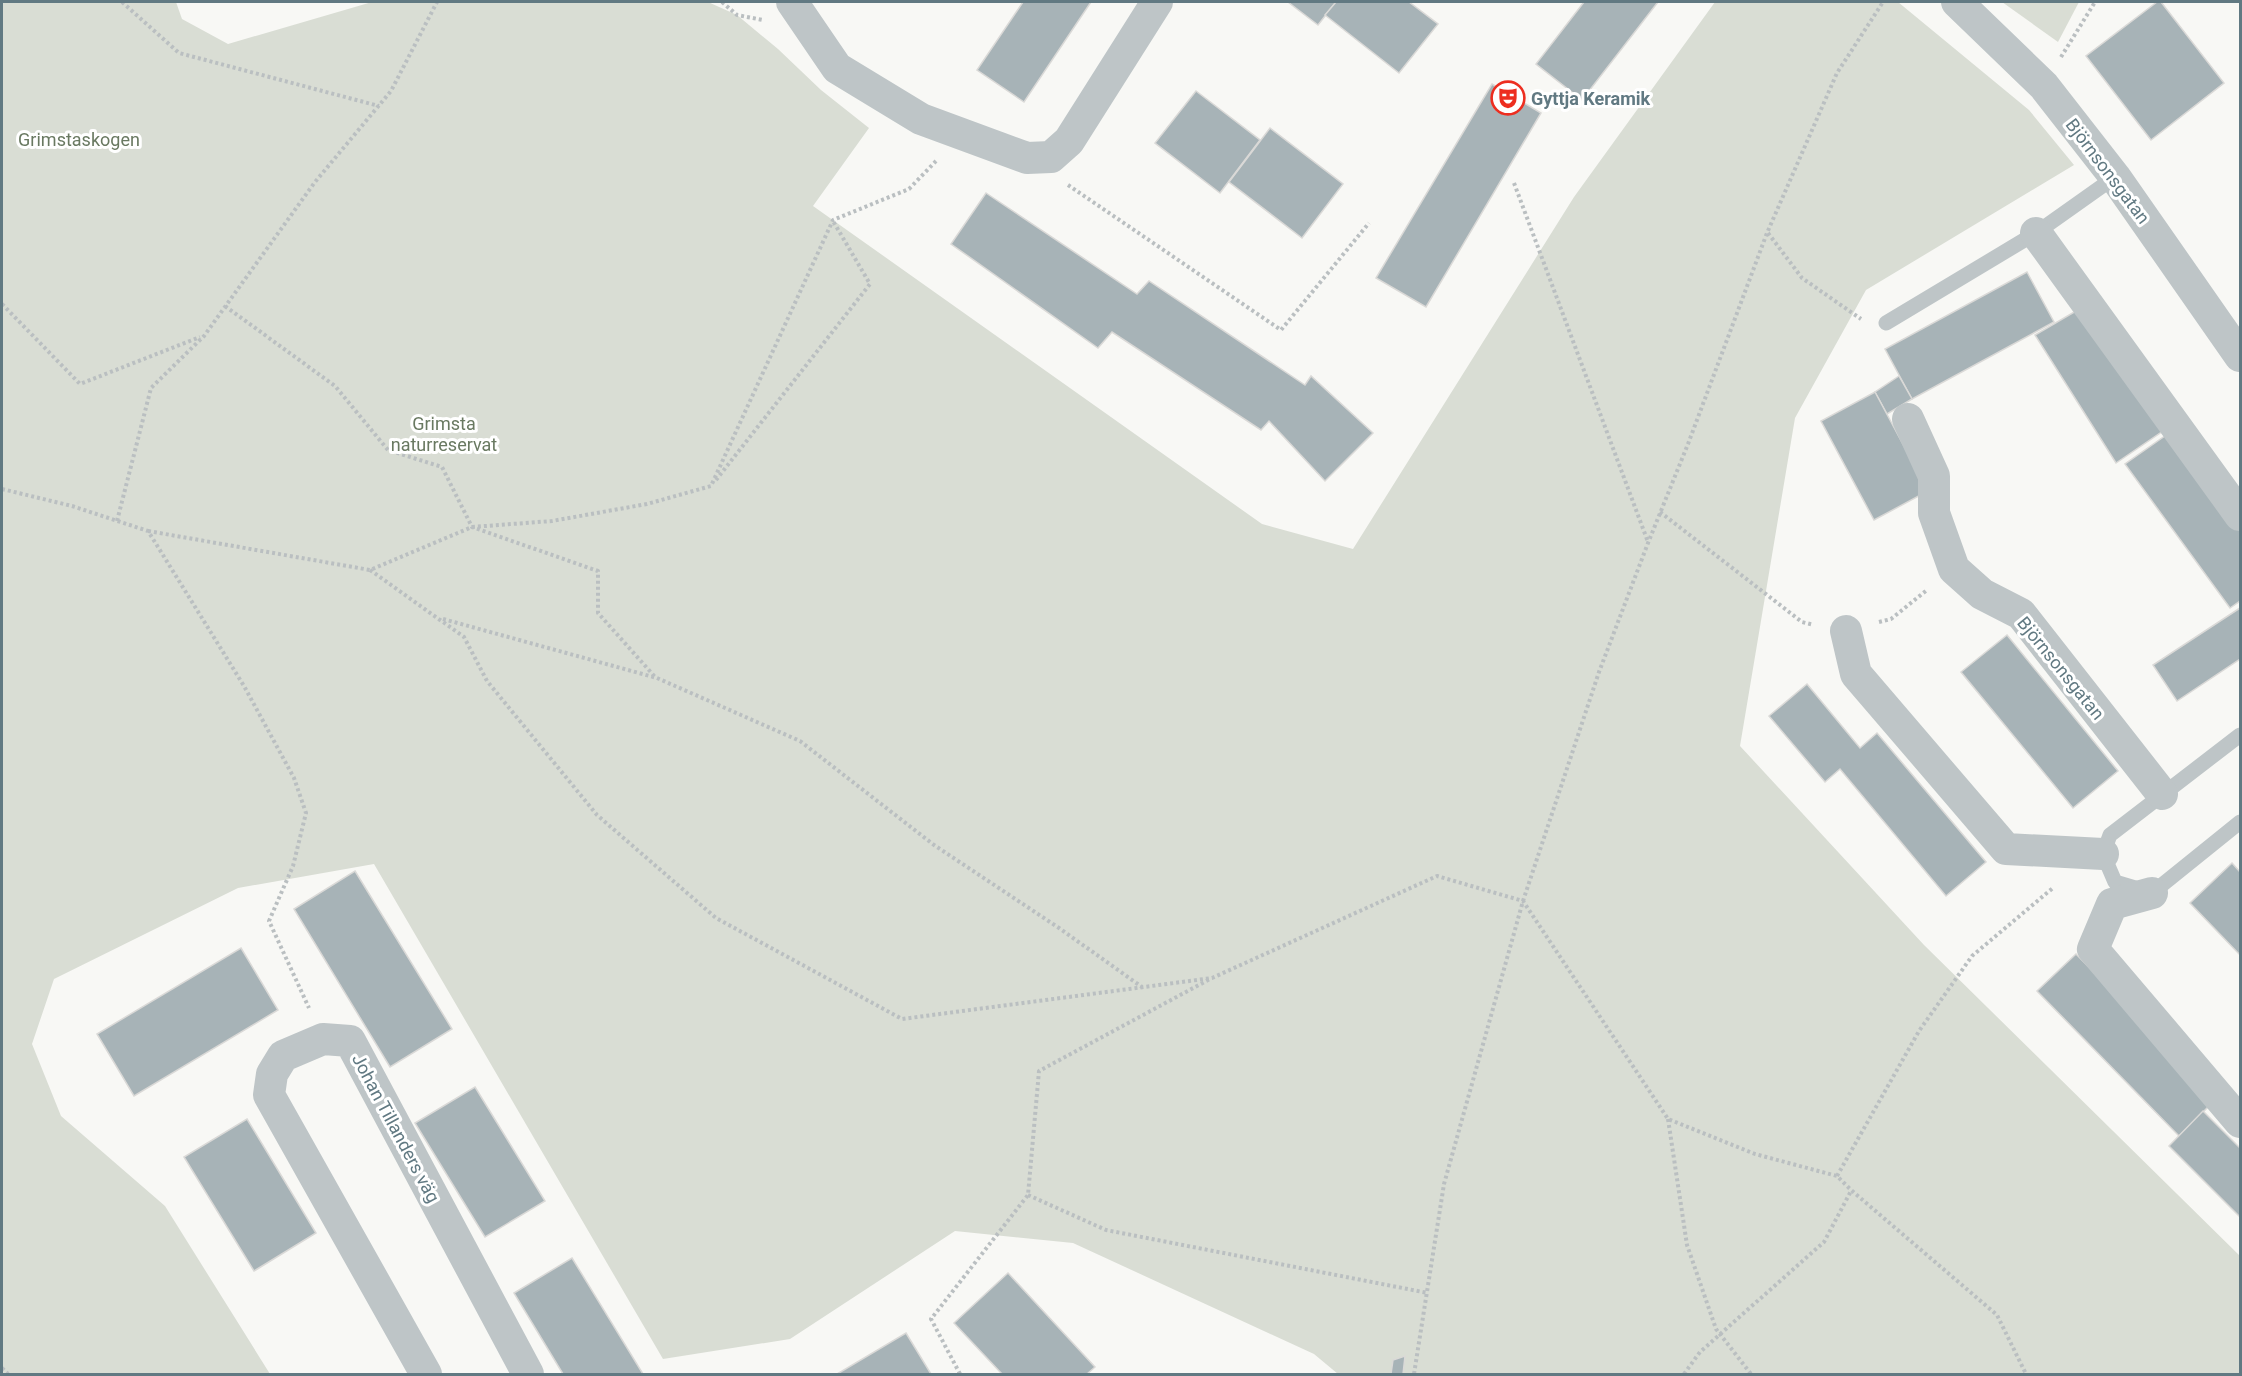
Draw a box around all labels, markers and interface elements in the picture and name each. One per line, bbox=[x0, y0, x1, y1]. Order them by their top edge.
theatre icon: Gyttja Keramik bbox=[1490, 80, 1526, 116]
place label: Gyttja Keramik bbox=[1531, 88, 1651, 109]
street label: Björnsonsgatan bbox=[2062, 114, 2154, 228]
park label: Grimstaskogen bbox=[18, 129, 140, 150]
park label: Grimsta naturreservat bbox=[391, 413, 497, 455]
street label: Björnsonsgatan bbox=[2013, 612, 2109, 724]
street label: Johan Tillanders väg bbox=[348, 1050, 444, 1206]

